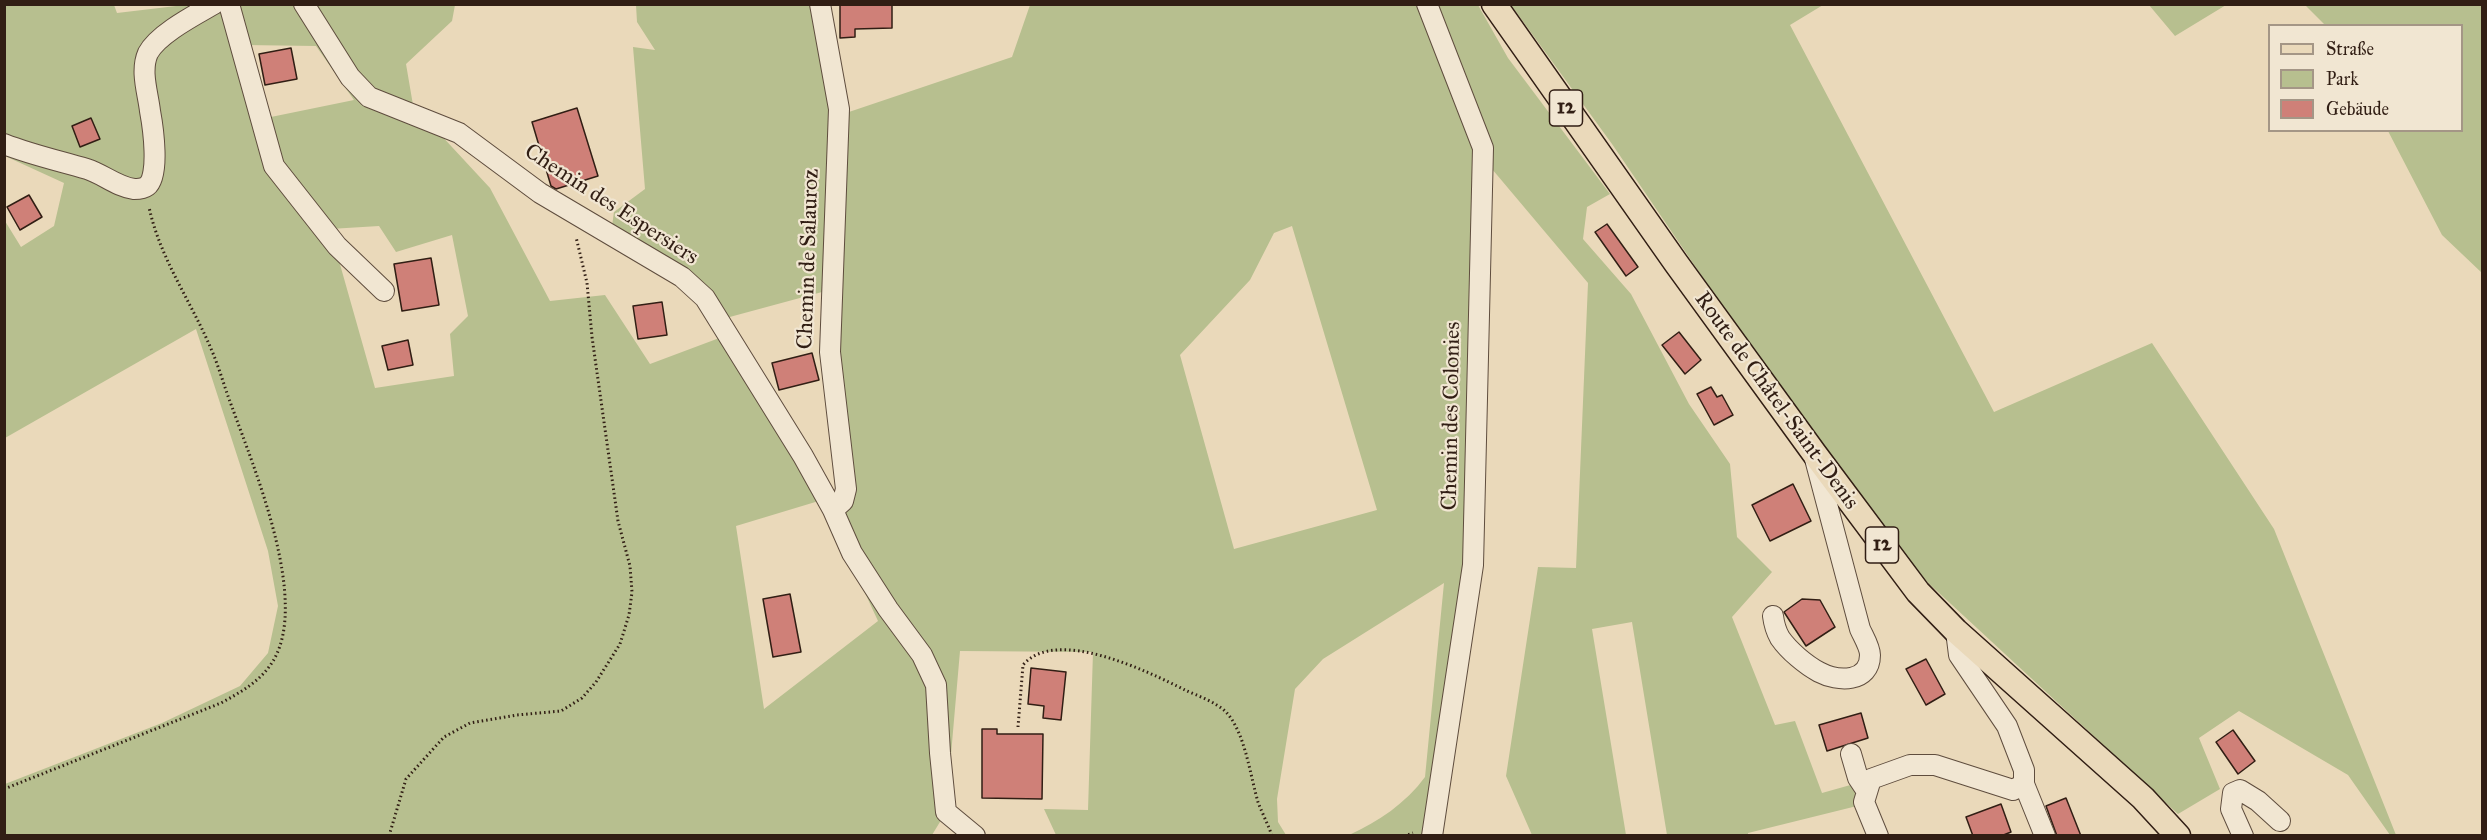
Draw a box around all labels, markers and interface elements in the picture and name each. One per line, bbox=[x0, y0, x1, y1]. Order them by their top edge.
legend bbox=[2268, 24, 2463, 132]
text: Straße bbox=[2326, 38, 2374, 60]
text: Park bbox=[2326, 68, 2359, 90]
road number: 12 bbox=[1550, 90, 1582, 126]
text: Gebäude bbox=[2326, 98, 2389, 120]
street label: Chemin des Espersiers bbox=[519, 139, 703, 271]
street label: Chemin de Salauroz bbox=[793, 168, 825, 350]
street label: Route de Châtel-Saint-Denis bbox=[1688, 287, 1864, 515]
street label: Chemin des Colonies bbox=[1437, 321, 1467, 511]
road number: 12 bbox=[1866, 527, 1898, 563]

